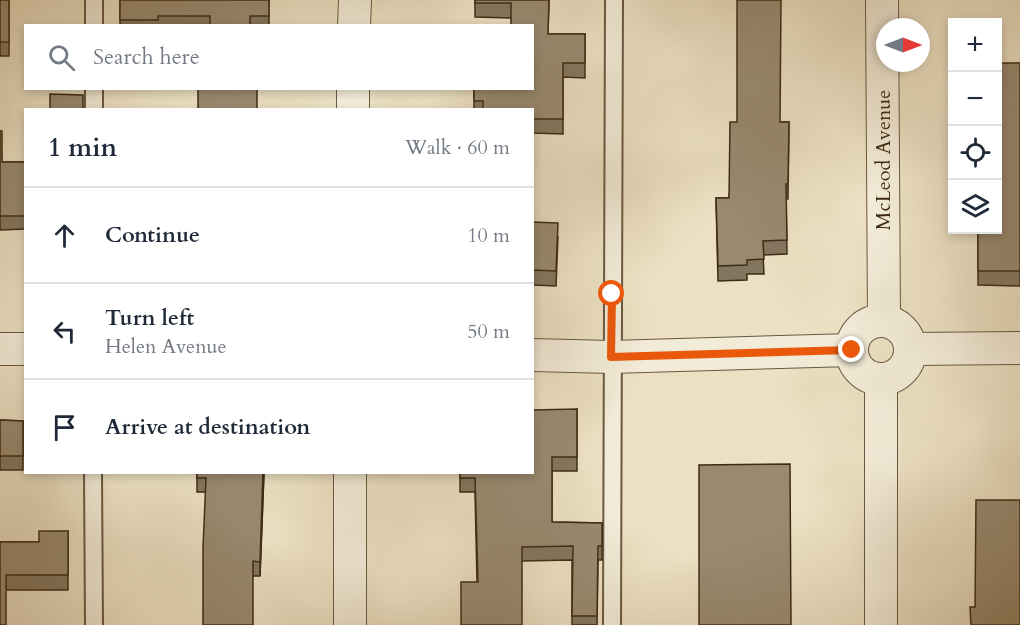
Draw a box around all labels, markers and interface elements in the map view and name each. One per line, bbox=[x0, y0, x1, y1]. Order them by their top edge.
north arrow bbox=[876, 18, 930, 72]
map controls bbox=[948, 18, 1002, 234]
button: + bbox=[948, 18, 1002, 72]
search box bbox=[24, 24, 534, 90]
icon: search bbox=[45, 41, 78, 74]
text: Search here bbox=[93, 42, 200, 72]
button: − bbox=[948, 72, 1002, 126]
street label: McLeod Avenue bbox=[870, 90, 897, 230]
button: locate bbox=[948, 126, 1002, 180]
text: 1 min bbox=[48, 130, 117, 165]
text: Walk · 60 m bbox=[405, 134, 510, 161]
button: layers bbox=[948, 180, 1002, 234]
icon: ahead bbox=[48, 219, 81, 252]
text: Continue bbox=[105, 220, 200, 250]
text: 10 m bbox=[467, 222, 510, 249]
route start bbox=[598, 280, 624, 306]
text: Turn left bbox=[105, 303, 194, 333]
icon: left bbox=[48, 315, 81, 348]
text: 50 m bbox=[467, 318, 510, 345]
text: Helen Avenue bbox=[105, 333, 227, 360]
route end bbox=[838, 336, 864, 362]
icon: arrive bbox=[48, 411, 81, 444]
text: Arrive at destination bbox=[105, 412, 310, 442]

